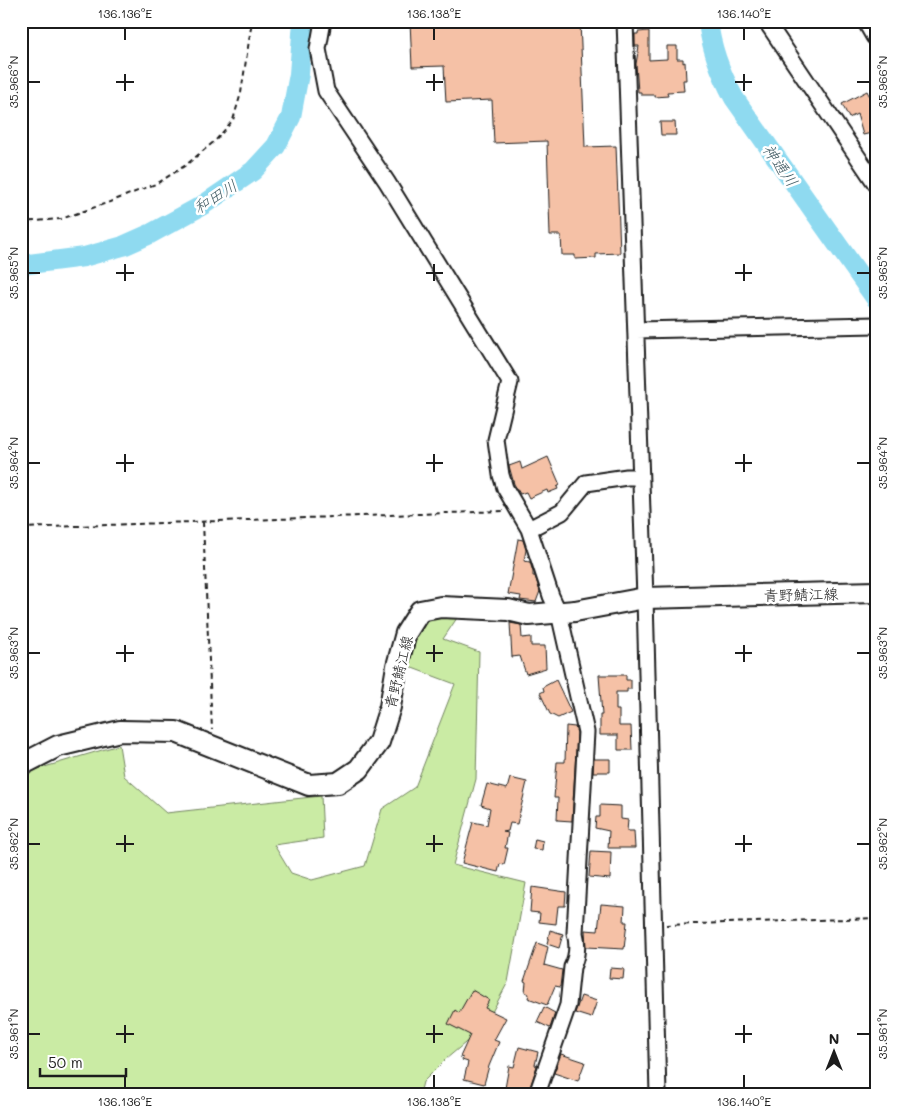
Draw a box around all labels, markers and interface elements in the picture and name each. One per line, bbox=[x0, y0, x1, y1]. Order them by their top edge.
text: 136.136°E bbox=[98, 5, 152, 21]
text: 136.138°E bbox=[407, 5, 461, 21]
text: 136.140°E bbox=[717, 5, 771, 21]
text: 35.966°N bbox=[5, 56, 21, 108]
text: 35.966°N bbox=[874, 56, 890, 108]
water label: 神通川 bbox=[759, 139, 803, 191]
water label: 和田川 bbox=[189, 174, 241, 218]
text: 35.965°N bbox=[5, 247, 21, 299]
text: 35.965°N bbox=[874, 247, 890, 299]
text: 35.964°N bbox=[5, 437, 21, 489]
text: 35.964°N bbox=[874, 437, 890, 489]
street label: 青野鯖江線 bbox=[763, 583, 839, 605]
text: 35.963°N bbox=[5, 627, 21, 679]
text: 35.963°N bbox=[874, 627, 890, 679]
street label: 青野鯖江線 bbox=[379, 633, 417, 711]
text: 35.962°N bbox=[5, 818, 21, 870]
text: 35.962°N bbox=[874, 818, 890, 870]
text: 35.961°N bbox=[5, 1009, 21, 1059]
text: 35.961°N bbox=[874, 1009, 890, 1059]
north arrow bbox=[810, 1028, 860, 1078]
text: N bbox=[829, 1029, 839, 1048]
scale bar bbox=[40, 1045, 126, 1077]
text: 50 m bbox=[48, 1052, 83, 1072]
text: 136.136°E bbox=[98, 1093, 152, 1109]
text: 136.138°E bbox=[407, 1093, 461, 1109]
text: 136.140°E bbox=[717, 1093, 771, 1109]

